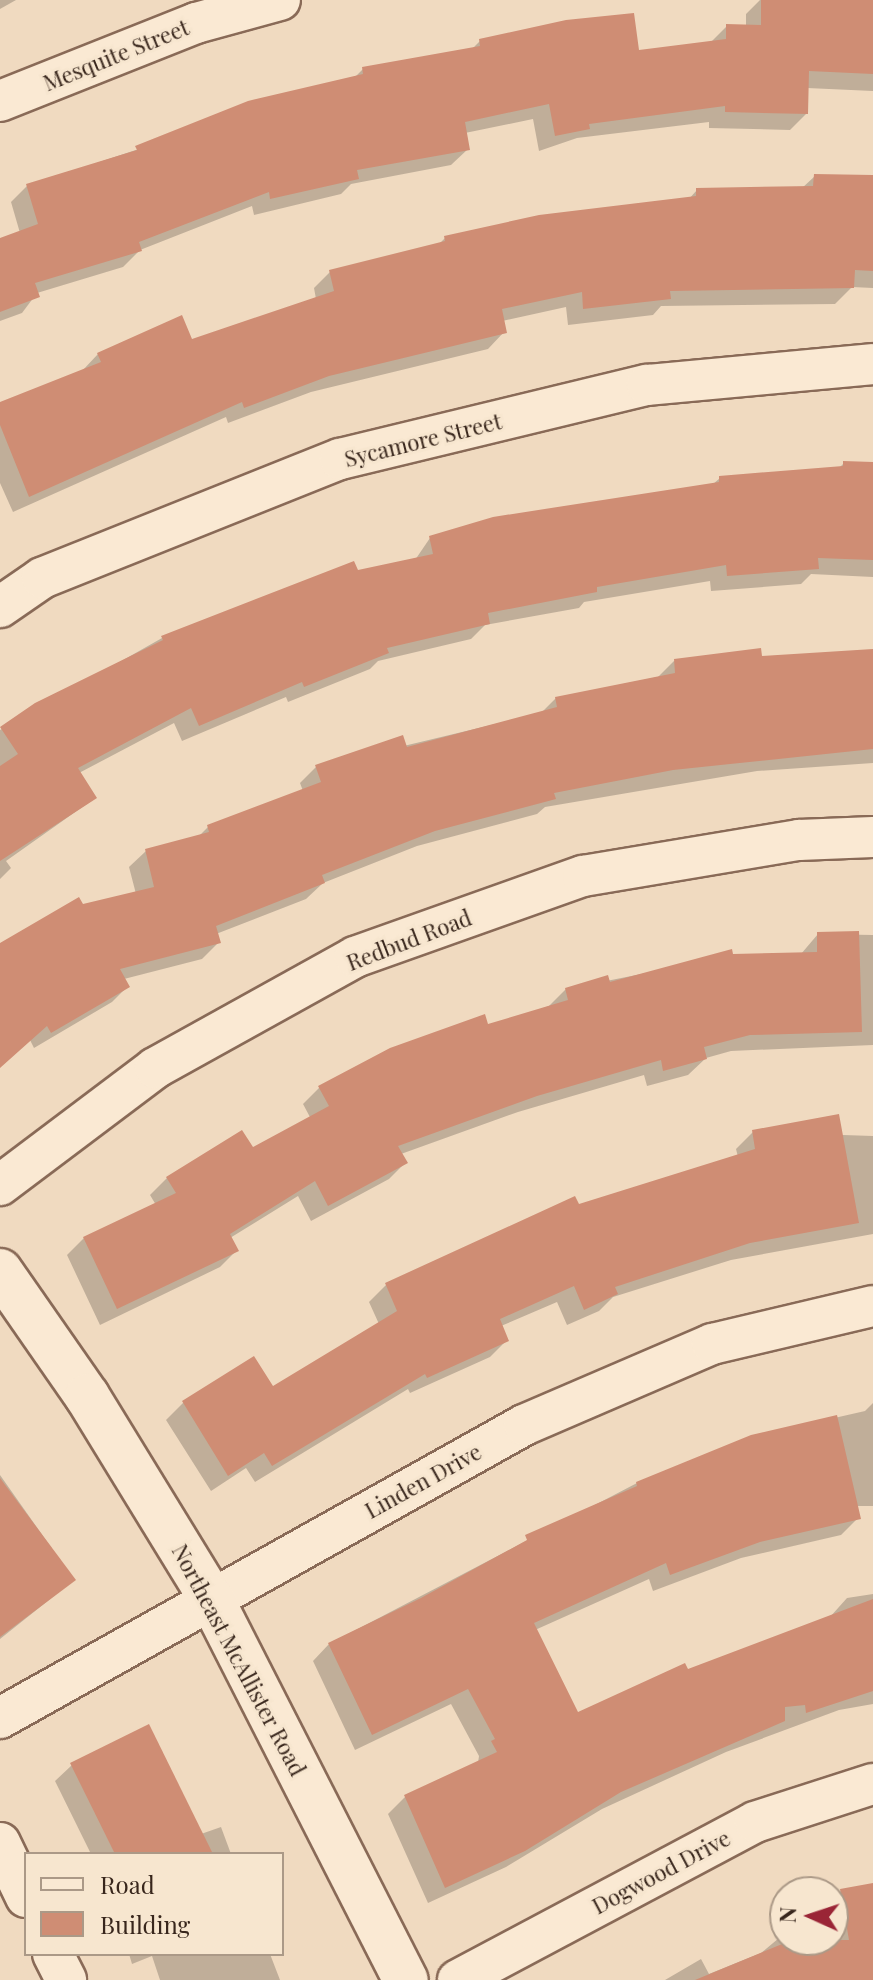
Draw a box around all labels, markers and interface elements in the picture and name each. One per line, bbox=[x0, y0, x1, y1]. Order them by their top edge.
street label: Mesquite Street bbox=[39, 14, 193, 96]
street label: Sycamore Street bbox=[342, 408, 504, 472]
street label: Redbud Road bbox=[343, 904, 475, 976]
street label: Linden Drive bbox=[360, 1438, 486, 1524]
street label: Northeast McAllister Road bbox=[166, 1539, 312, 1781]
street label: Dogwood Drive bbox=[588, 1825, 734, 1919]
legend bbox=[24, 1852, 284, 1956]
text: Road bbox=[100, 1868, 155, 1900]
north arrow bbox=[769, 1876, 849, 1956]
text: N bbox=[772, 1906, 802, 1924]
text: Building bbox=[100, 1908, 190, 1940]

